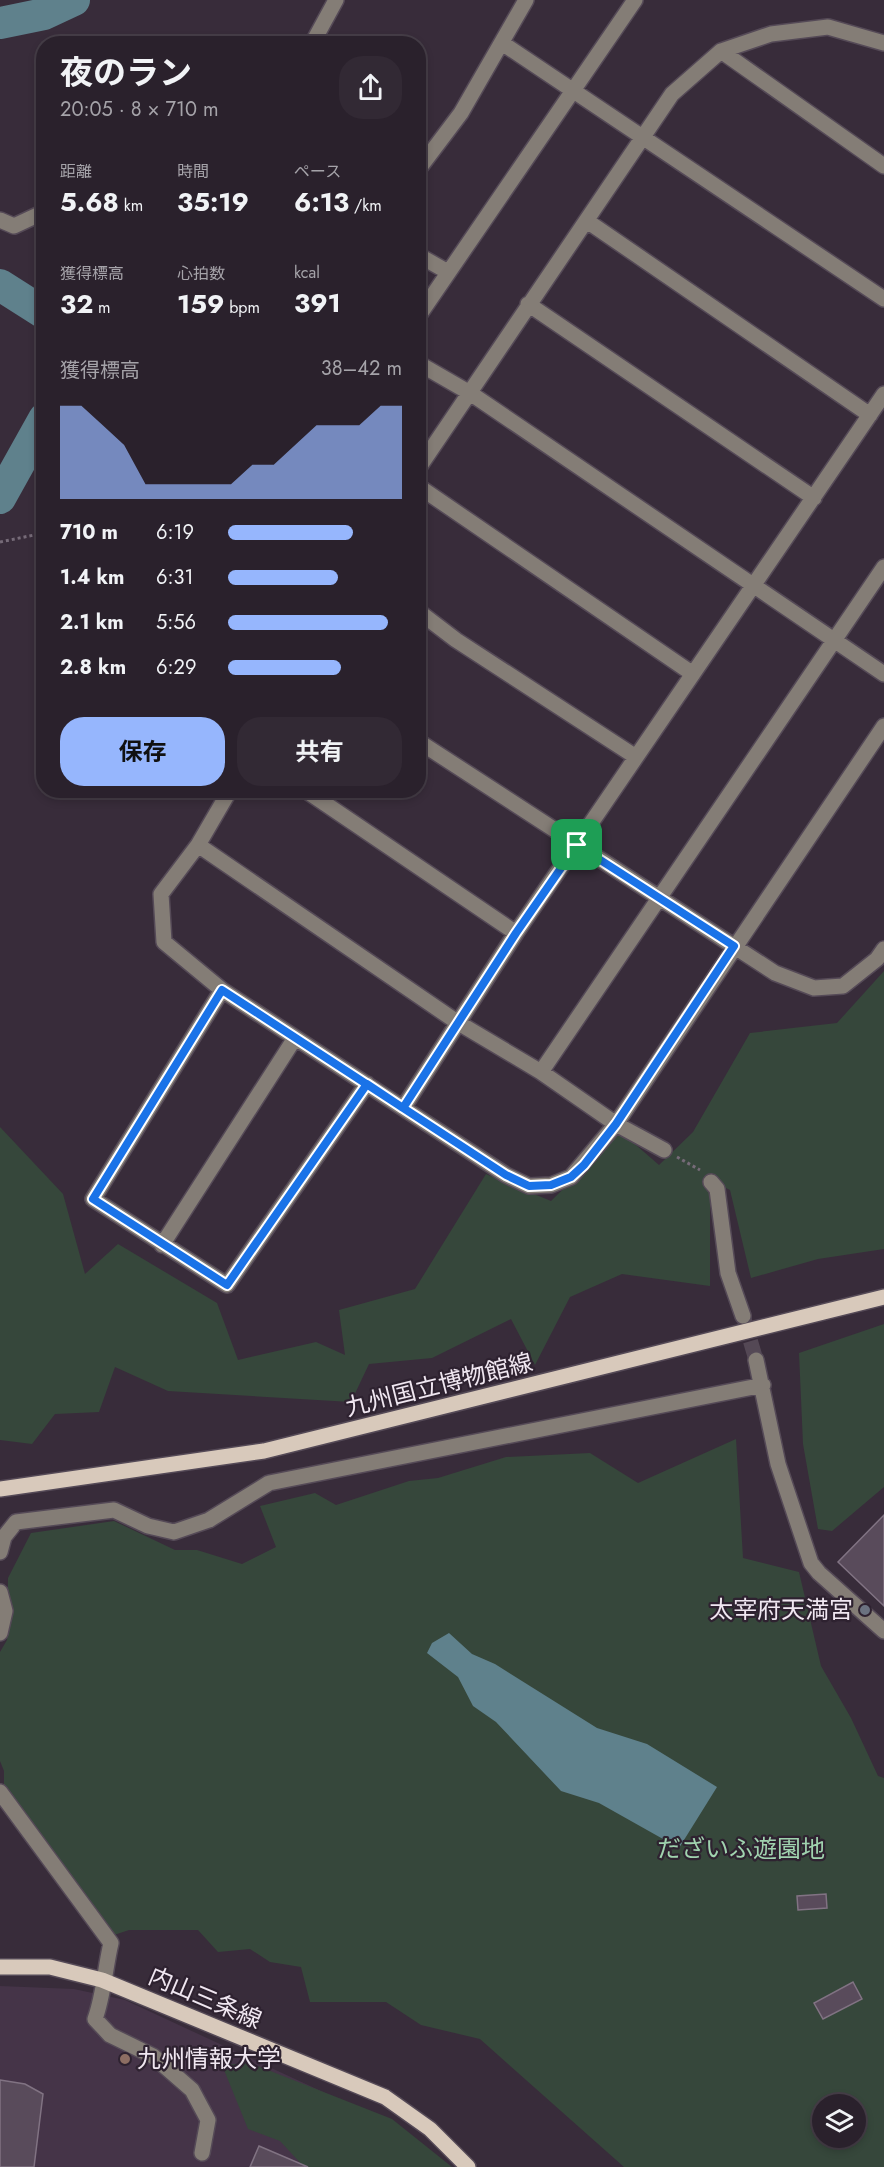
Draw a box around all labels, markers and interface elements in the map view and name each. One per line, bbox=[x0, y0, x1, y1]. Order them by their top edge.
text: 夜のラン bbox=[60, 49, 192, 96]
button: share bbox=[339, 56, 402, 119]
text: 20:05 · 8 × 710 m bbox=[60, 95, 219, 124]
text: 距離 bbox=[60, 160, 92, 183]
text: 時間 bbox=[177, 160, 209, 183]
text: ペース bbox=[294, 160, 341, 183]
text: 5.68 bbox=[60, 183, 119, 221]
text: 35:19 bbox=[177, 183, 249, 221]
text: 6:13 bbox=[294, 183, 349, 221]
text: km bbox=[119, 194, 143, 217]
text: /km bbox=[349, 194, 382, 217]
text: kcal bbox=[294, 261, 320, 284]
text: 獲得標高 bbox=[60, 262, 124, 285]
text: 心拍数 bbox=[177, 262, 225, 285]
text: 391 bbox=[294, 284, 341, 322]
text: 32 bbox=[60, 285, 93, 323]
text: 159 bbox=[177, 285, 224, 323]
text: m bbox=[93, 296, 110, 319]
text: bpm bbox=[224, 296, 260, 319]
text: 38–42 m bbox=[321, 354, 402, 383]
text: 獲得標高 bbox=[60, 356, 140, 385]
text: 710 m bbox=[60, 518, 118, 547]
text: 6:19 bbox=[156, 518, 194, 547]
text: 1.4 km bbox=[60, 563, 125, 592]
text: 6:31 bbox=[156, 563, 193, 592]
text: 2.1 km bbox=[60, 608, 124, 637]
text: 5:56 bbox=[156, 608, 196, 637]
text: 2.8 km bbox=[60, 653, 126, 682]
text: 6:29 bbox=[156, 653, 196, 682]
button: 保存 bbox=[60, 717, 225, 786]
button: 共有 bbox=[237, 717, 402, 786]
pin bbox=[551, 819, 602, 870]
icon: arrive bbox=[560, 828, 593, 861]
street label: 九州国立博物館線 bbox=[341, 1344, 536, 1425]
place label: 太宰府天満宮 bbox=[709, 1592, 853, 1627]
marker: 太宰府天満宮 bbox=[858, 1603, 872, 1617]
park label: だざいふ遊園地 bbox=[657, 1831, 825, 1866]
street label: 内山三条線 bbox=[143, 1958, 267, 2037]
place label: 九州情報大学 bbox=[137, 2041, 281, 2076]
marker: 九州情報大学 bbox=[118, 2052, 132, 2066]
map controls bbox=[812, 2094, 866, 2148]
button: layers bbox=[812, 2094, 866, 2148]

